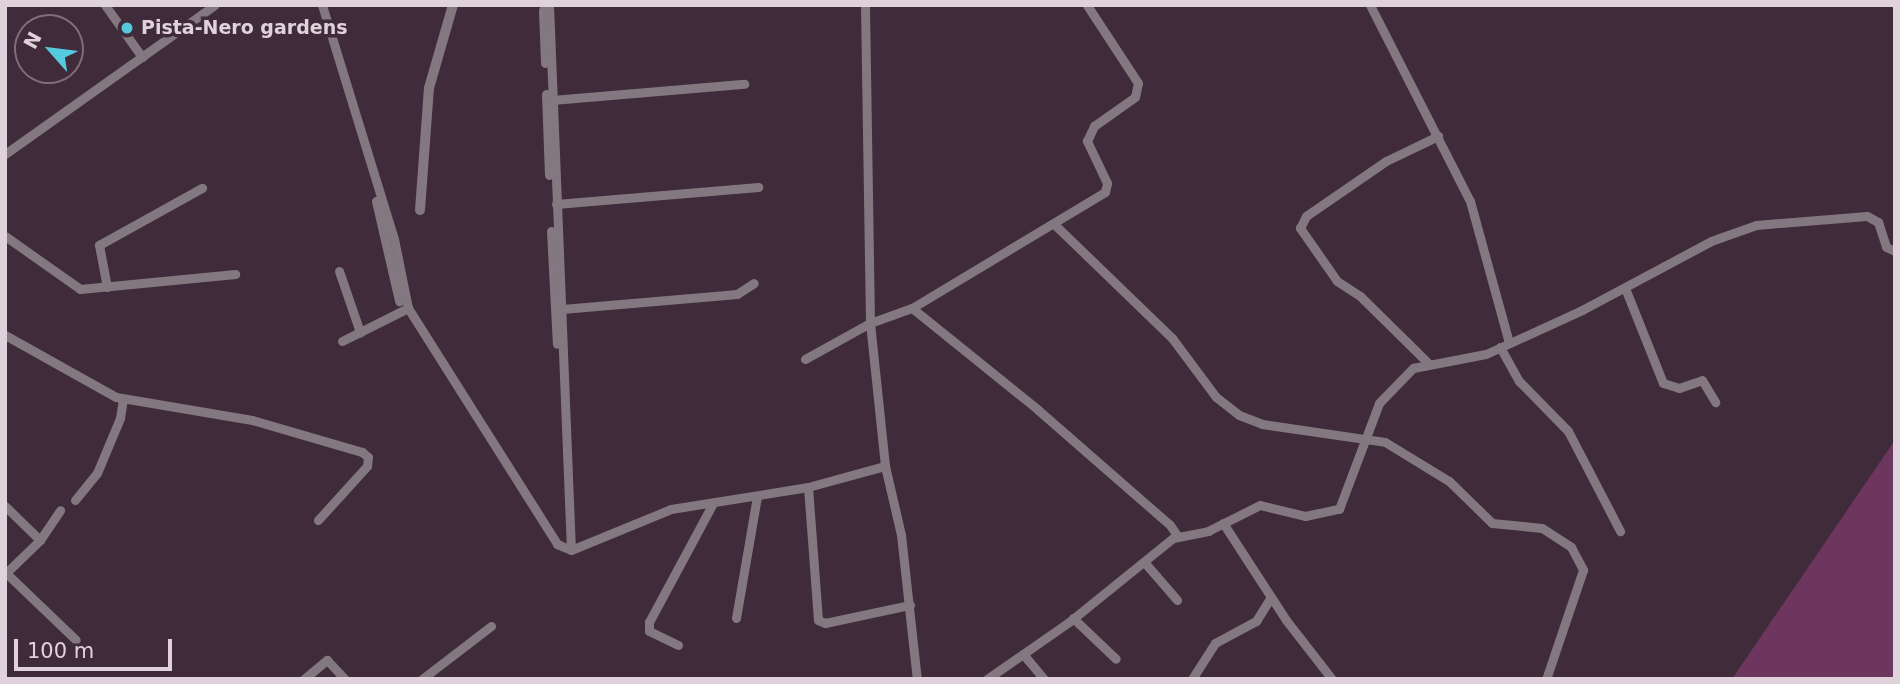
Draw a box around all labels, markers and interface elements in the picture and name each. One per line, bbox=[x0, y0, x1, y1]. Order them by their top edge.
north arrow bbox=[14, 14, 84, 84]
place label: Pista-Nero gardens bbox=[141, 17, 347, 39]
marker: Pista-Nero gardens bbox=[119, 20, 135, 36]
text: N bbox=[19, 28, 46, 52]
scale bar bbox=[18, 624, 175, 668]
text: 100 m bbox=[27, 639, 94, 663]

